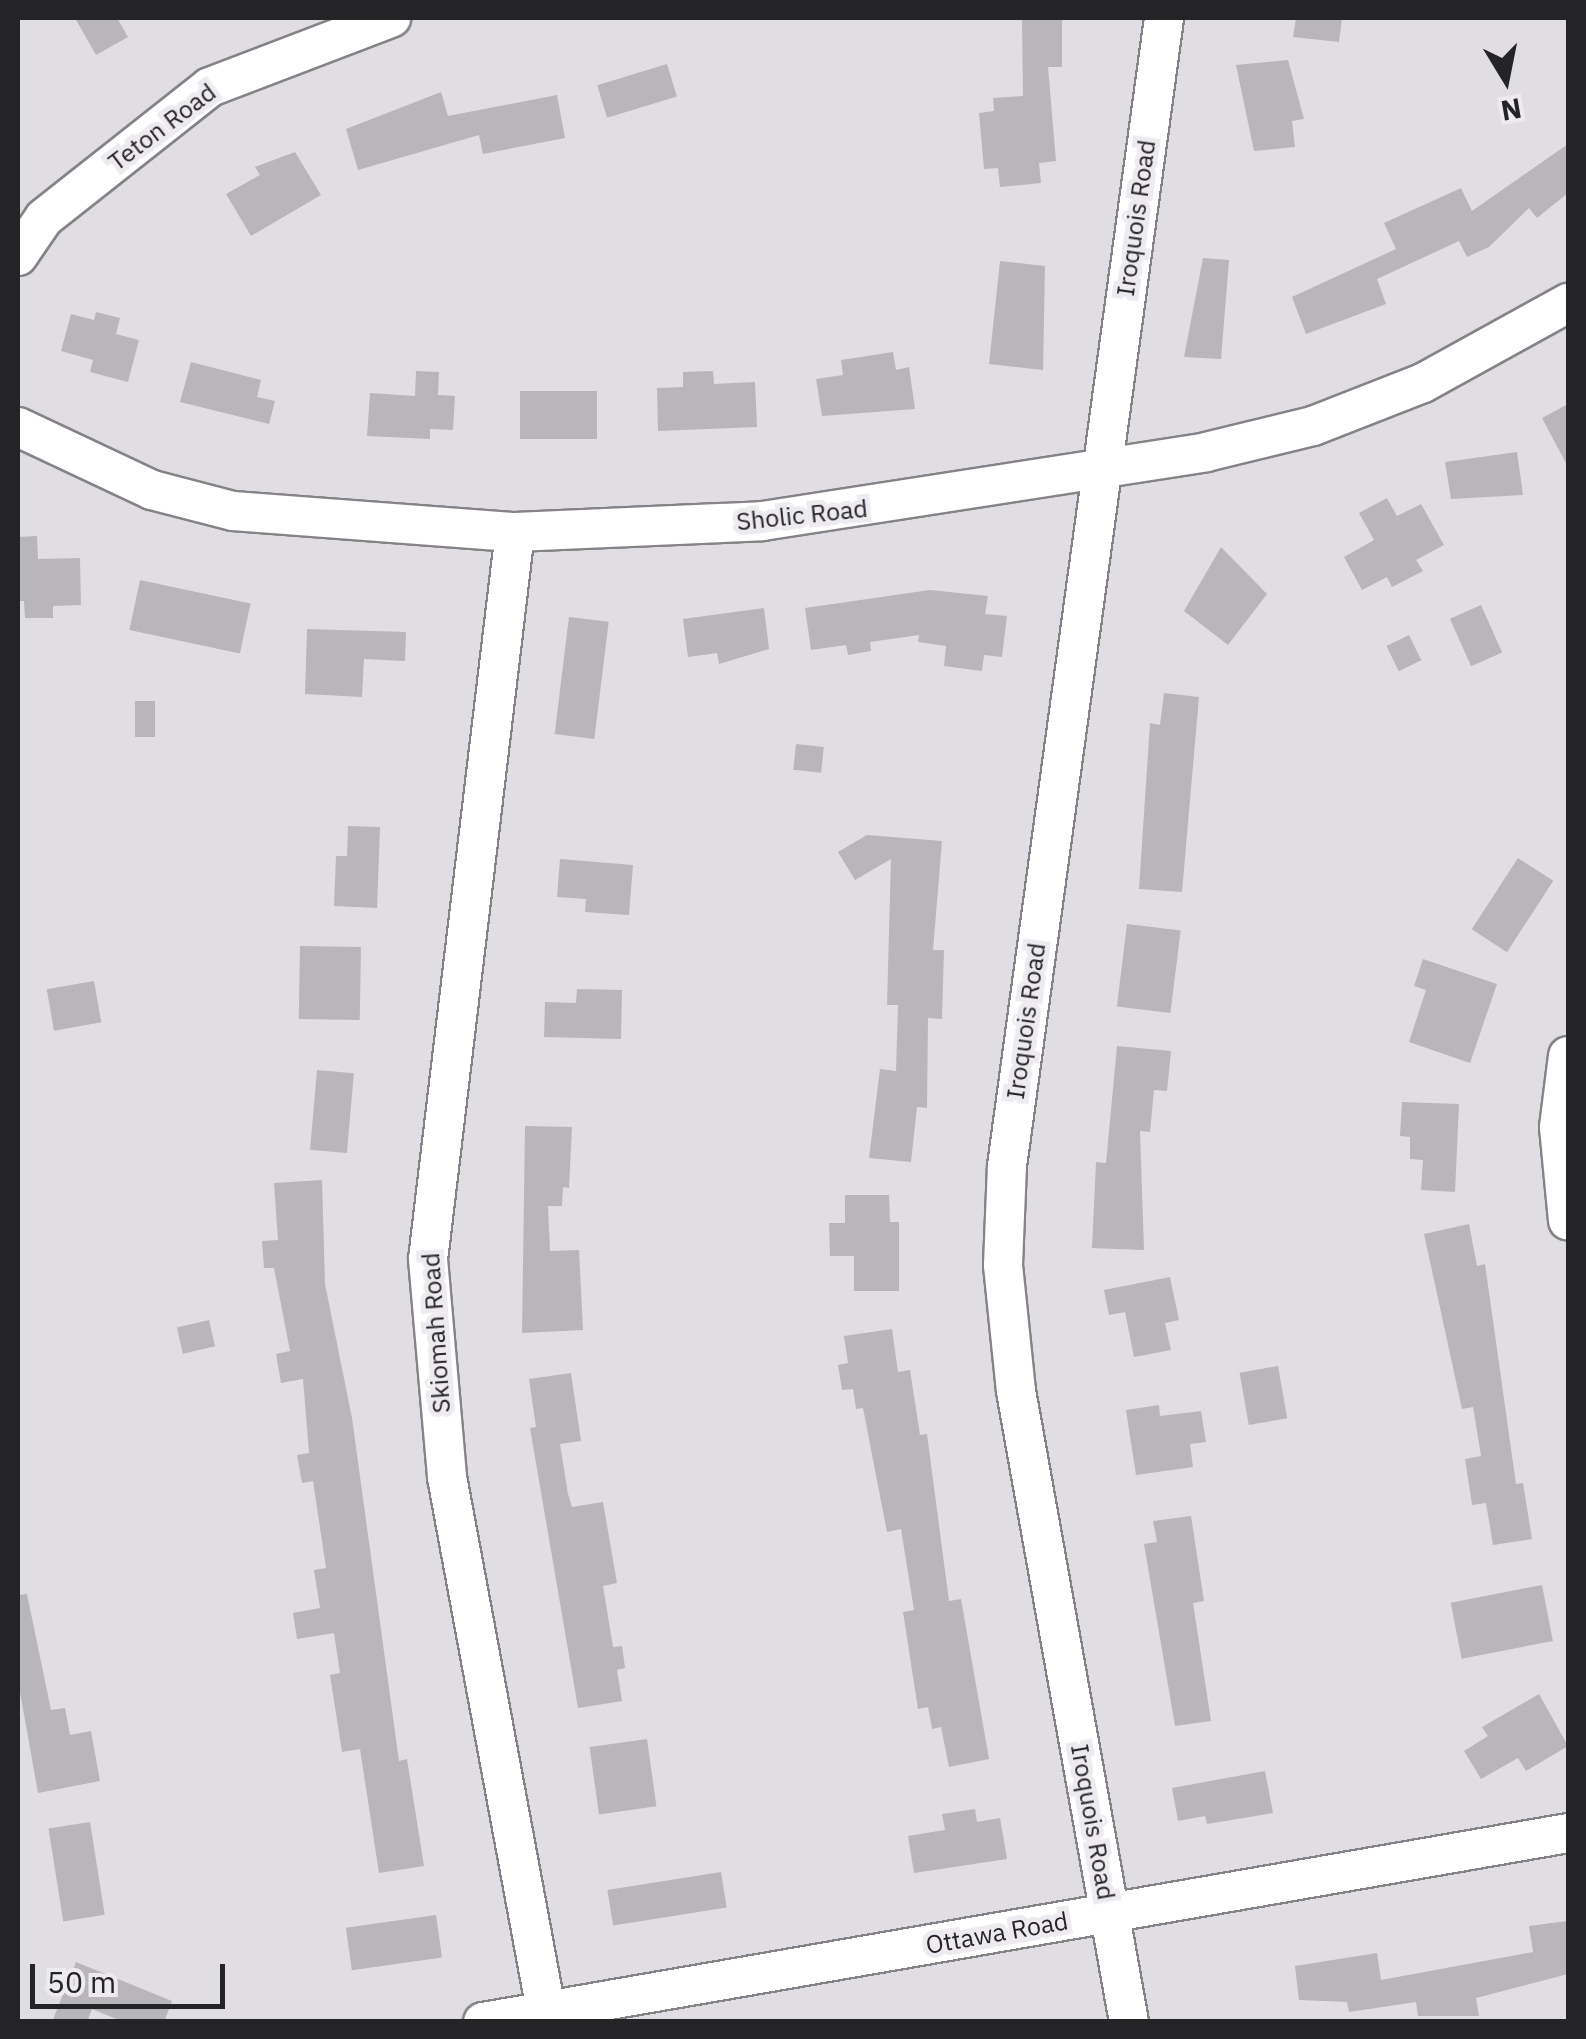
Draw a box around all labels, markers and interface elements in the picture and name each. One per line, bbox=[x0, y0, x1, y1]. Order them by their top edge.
north arrow bbox=[1456, 30, 1556, 130]
street label: Teton Road bbox=[102, 77, 222, 177]
text: N bbox=[1498, 90, 1524, 130]
street label: Iroquois Road bbox=[1110, 138, 1162, 298]
street label: Sholic Road bbox=[735, 493, 869, 537]
street label: Iroquois Road bbox=[1000, 941, 1052, 1101]
street label: Skiomah Road bbox=[415, 1252, 457, 1414]
street label: Iroquois Road bbox=[1065, 1742, 1121, 1902]
street label: Ottawa Road bbox=[923, 1906, 1071, 1960]
scale bar bbox=[35, 1944, 230, 2006]
text: 50 m bbox=[47, 1962, 116, 2001]

